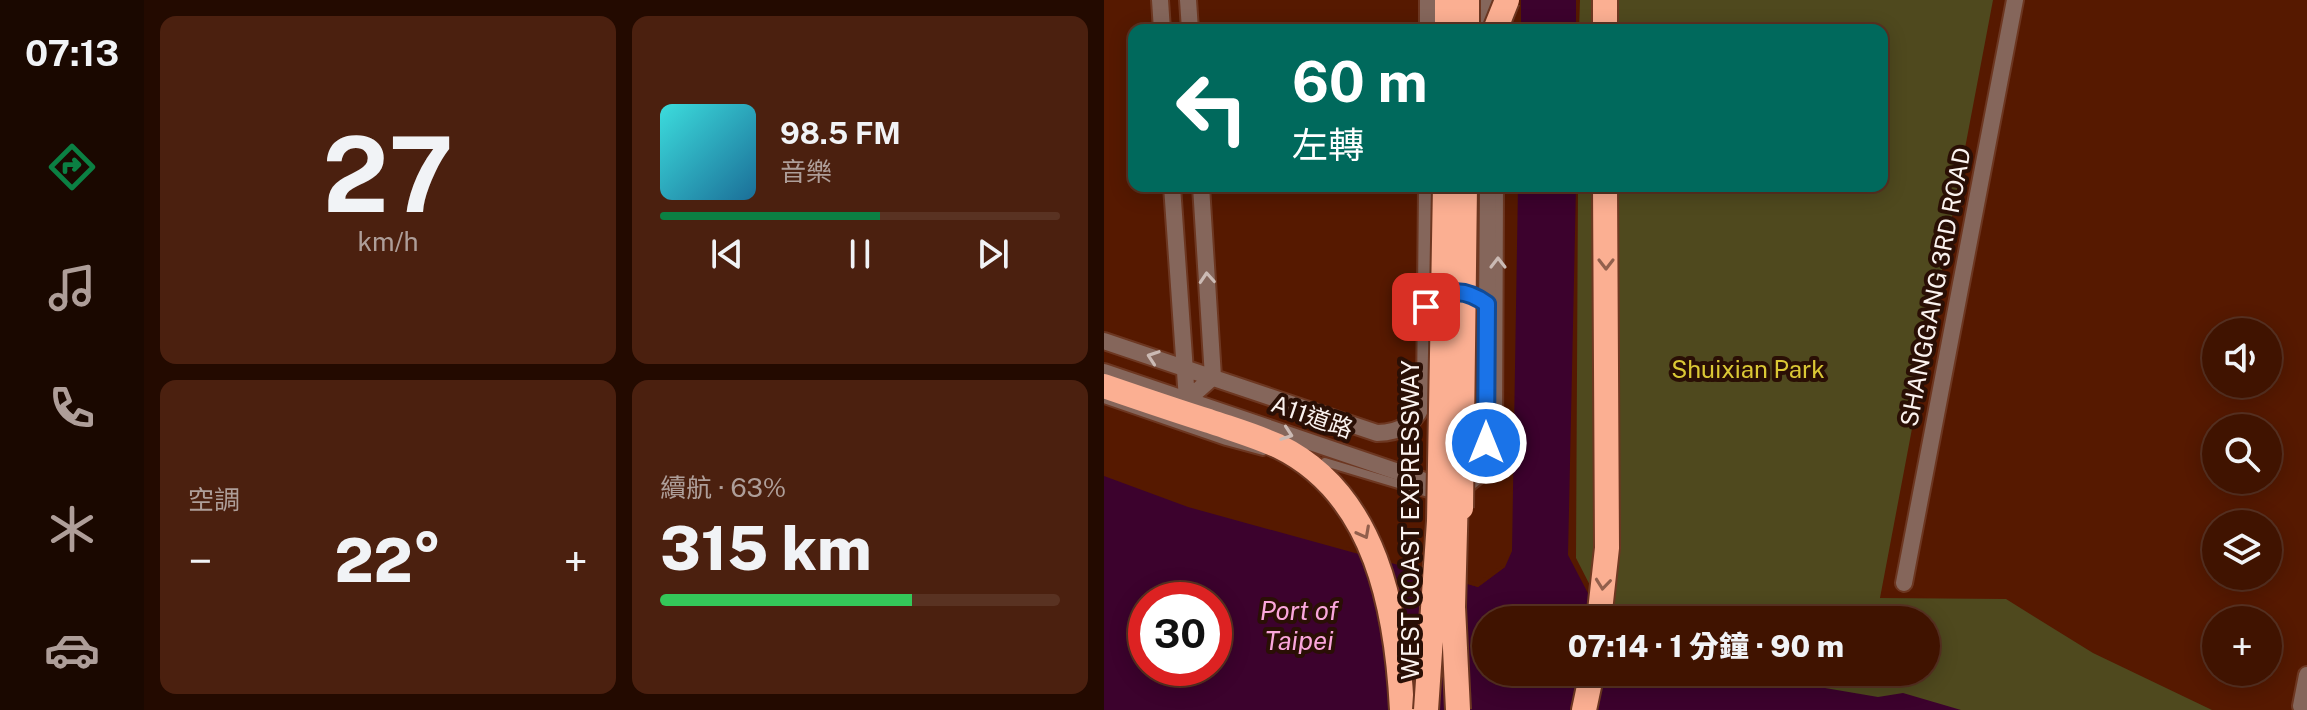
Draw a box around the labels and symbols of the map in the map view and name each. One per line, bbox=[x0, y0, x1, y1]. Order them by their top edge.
street label: SHANGGANG 3RD ROAD bbox=[1894, 145, 1976, 429]
one-way arrow bbox=[1489, 256, 1507, 269]
one-way arrow bbox=[1597, 258, 1615, 271]
one-way arrow bbox=[1198, 271, 1215, 284]
pin bbox=[1392, 273, 1460, 341]
one-way arrow bbox=[1146, 351, 1160, 367]
park label: Shuixian Park bbox=[1671, 355, 1825, 383]
street label: WEST COAST EXPRESSWAY bbox=[1396, 360, 1424, 680]
street label: A11道路 bbox=[1268, 389, 1357, 443]
position arrow bbox=[1444, 401, 1528, 485]
one-way arrow bbox=[1280, 425, 1294, 441]
one-way arrow bbox=[1354, 525, 1369, 539]
one-way arrow bbox=[1595, 578, 1612, 591]
speed limit sign: 30 bbox=[1128, 582, 1232, 686]
water label: Port of Taipei bbox=[1260, 595, 1339, 656]

